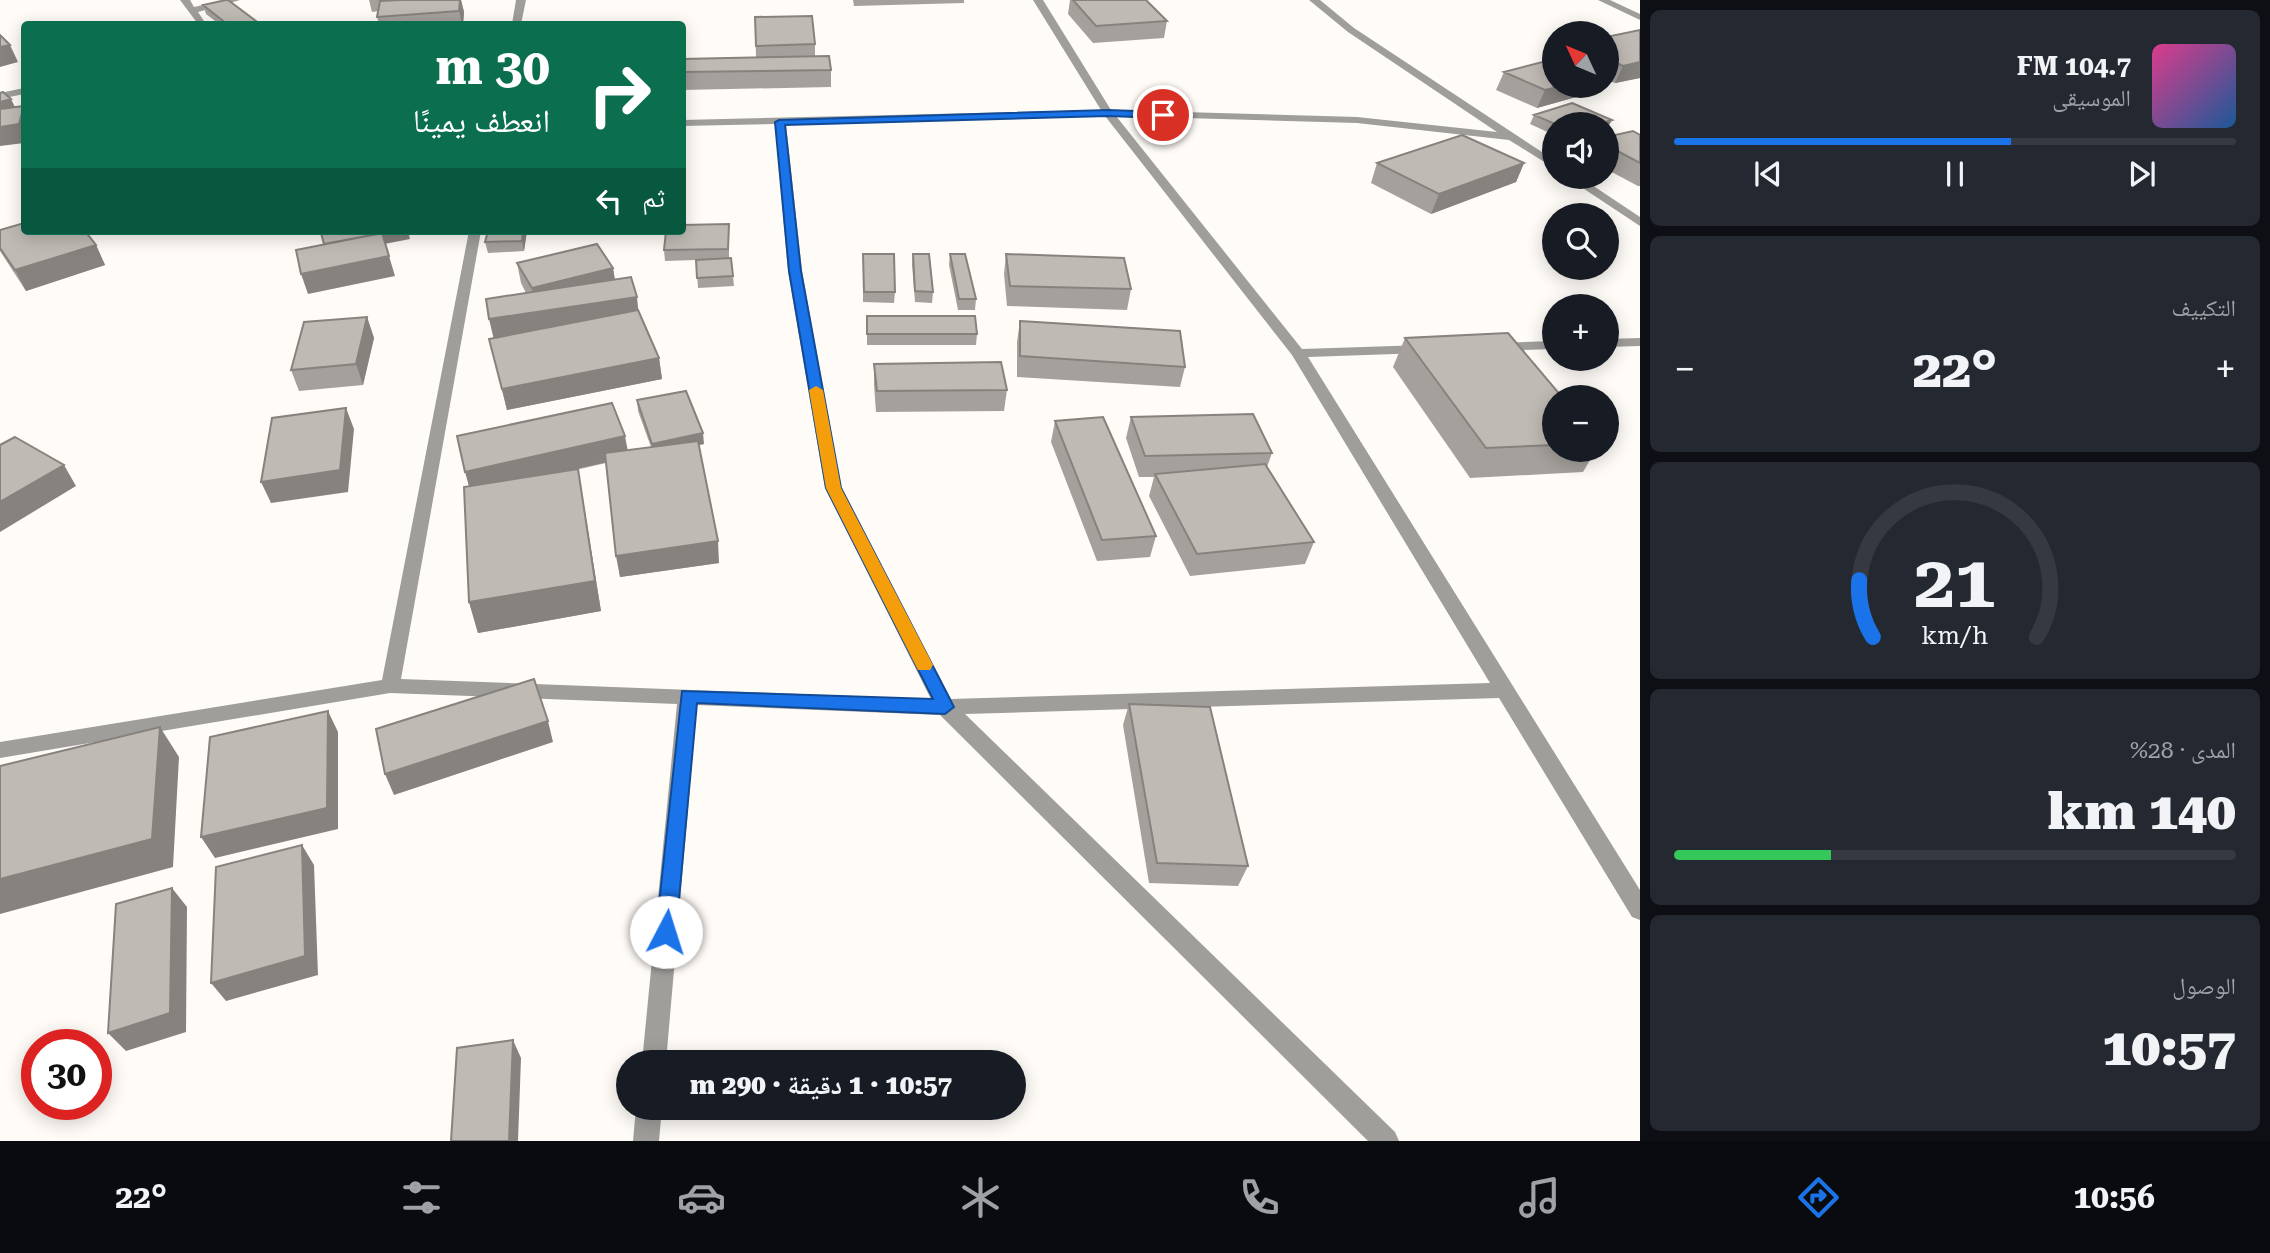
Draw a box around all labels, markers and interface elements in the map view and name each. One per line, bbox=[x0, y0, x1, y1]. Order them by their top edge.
north arrow bbox=[1542, 21, 1619, 98]
map controls bbox=[1542, 21, 1619, 462]
text: 30 m bbox=[435, 39, 550, 96]
icon: right bbox=[574, 49, 665, 140]
text: 104.7 FM bbox=[2017, 51, 2131, 81]
pin bbox=[1133, 85, 1193, 145]
text: الموسيقى bbox=[2052, 85, 2131, 112]
icon: arrive bbox=[1144, 96, 1182, 134]
text: انعطف يمينًا bbox=[413, 102, 550, 140]
button: sound bbox=[1542, 112, 1619, 189]
icon: previous bbox=[1749, 155, 1787, 193]
icon: pause bbox=[1936, 155, 1974, 193]
icon: next bbox=[2123, 155, 2161, 193]
icon: left bbox=[590, 182, 628, 220]
text: ثم bbox=[642, 183, 665, 213]
button: search bbox=[1542, 203, 1619, 280]
button: + bbox=[1542, 294, 1619, 371]
text: التكييف bbox=[2171, 295, 2236, 322]
text: 22° bbox=[1913, 339, 1997, 400]
text: − bbox=[1674, 347, 1695, 391]
text: + bbox=[2215, 347, 2236, 391]
button: − bbox=[1542, 385, 1619, 462]
text: 21 bbox=[1914, 540, 1996, 625]
text: km/h bbox=[1922, 620, 1988, 649]
text: المدى · 28% bbox=[2130, 737, 2236, 764]
text: 140 km bbox=[2048, 781, 2236, 842]
position arrow bbox=[629, 895, 703, 969]
text: الوصول bbox=[2172, 973, 2236, 1000]
text: 10:57 bbox=[2102, 1017, 2236, 1078]
speed limit sign: 30 bbox=[21, 1029, 112, 1120]
text: 10:57 · 1 دقيقة · 290 m bbox=[690, 1070, 952, 1100]
icon: filters bbox=[397, 1173, 446, 1222]
icon: car bbox=[677, 1173, 726, 1222]
icon: climate bbox=[956, 1173, 1005, 1222]
icon: phone bbox=[1235, 1173, 1284, 1222]
icon: music bbox=[1515, 1173, 1564, 1222]
icon: directions bbox=[1794, 1173, 1843, 1222]
text: 22° bbox=[115, 1178, 167, 1216]
text: 10:56 bbox=[2073, 1178, 2155, 1216]

